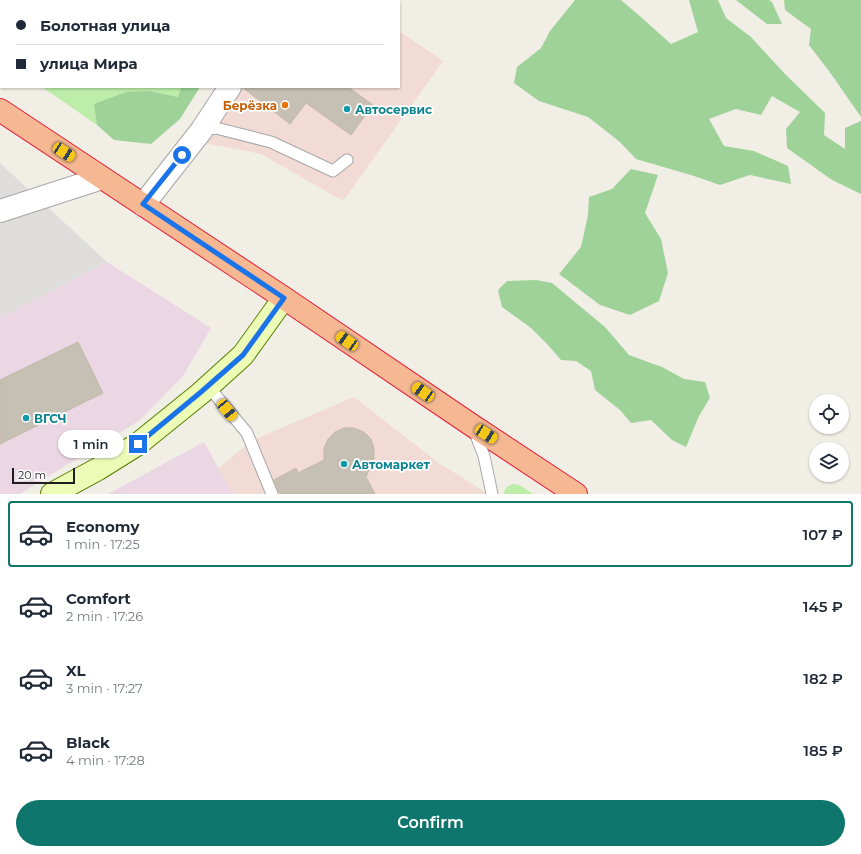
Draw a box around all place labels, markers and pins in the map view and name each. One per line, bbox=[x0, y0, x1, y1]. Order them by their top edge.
place label: Берёзка bbox=[223, 98, 277, 113]
marker: Берёзка bbox=[280, 100, 290, 110]
place label: Автосервис bbox=[355, 102, 432, 117]
marker: Автосервис bbox=[342, 104, 352, 114]
place label: ВГСЧ bbox=[34, 411, 67, 426]
marker: ВГСЧ bbox=[21, 413, 31, 423]
place label: Автомаркет bbox=[352, 457, 430, 472]
marker: Автомаркет bbox=[339, 459, 349, 469]

